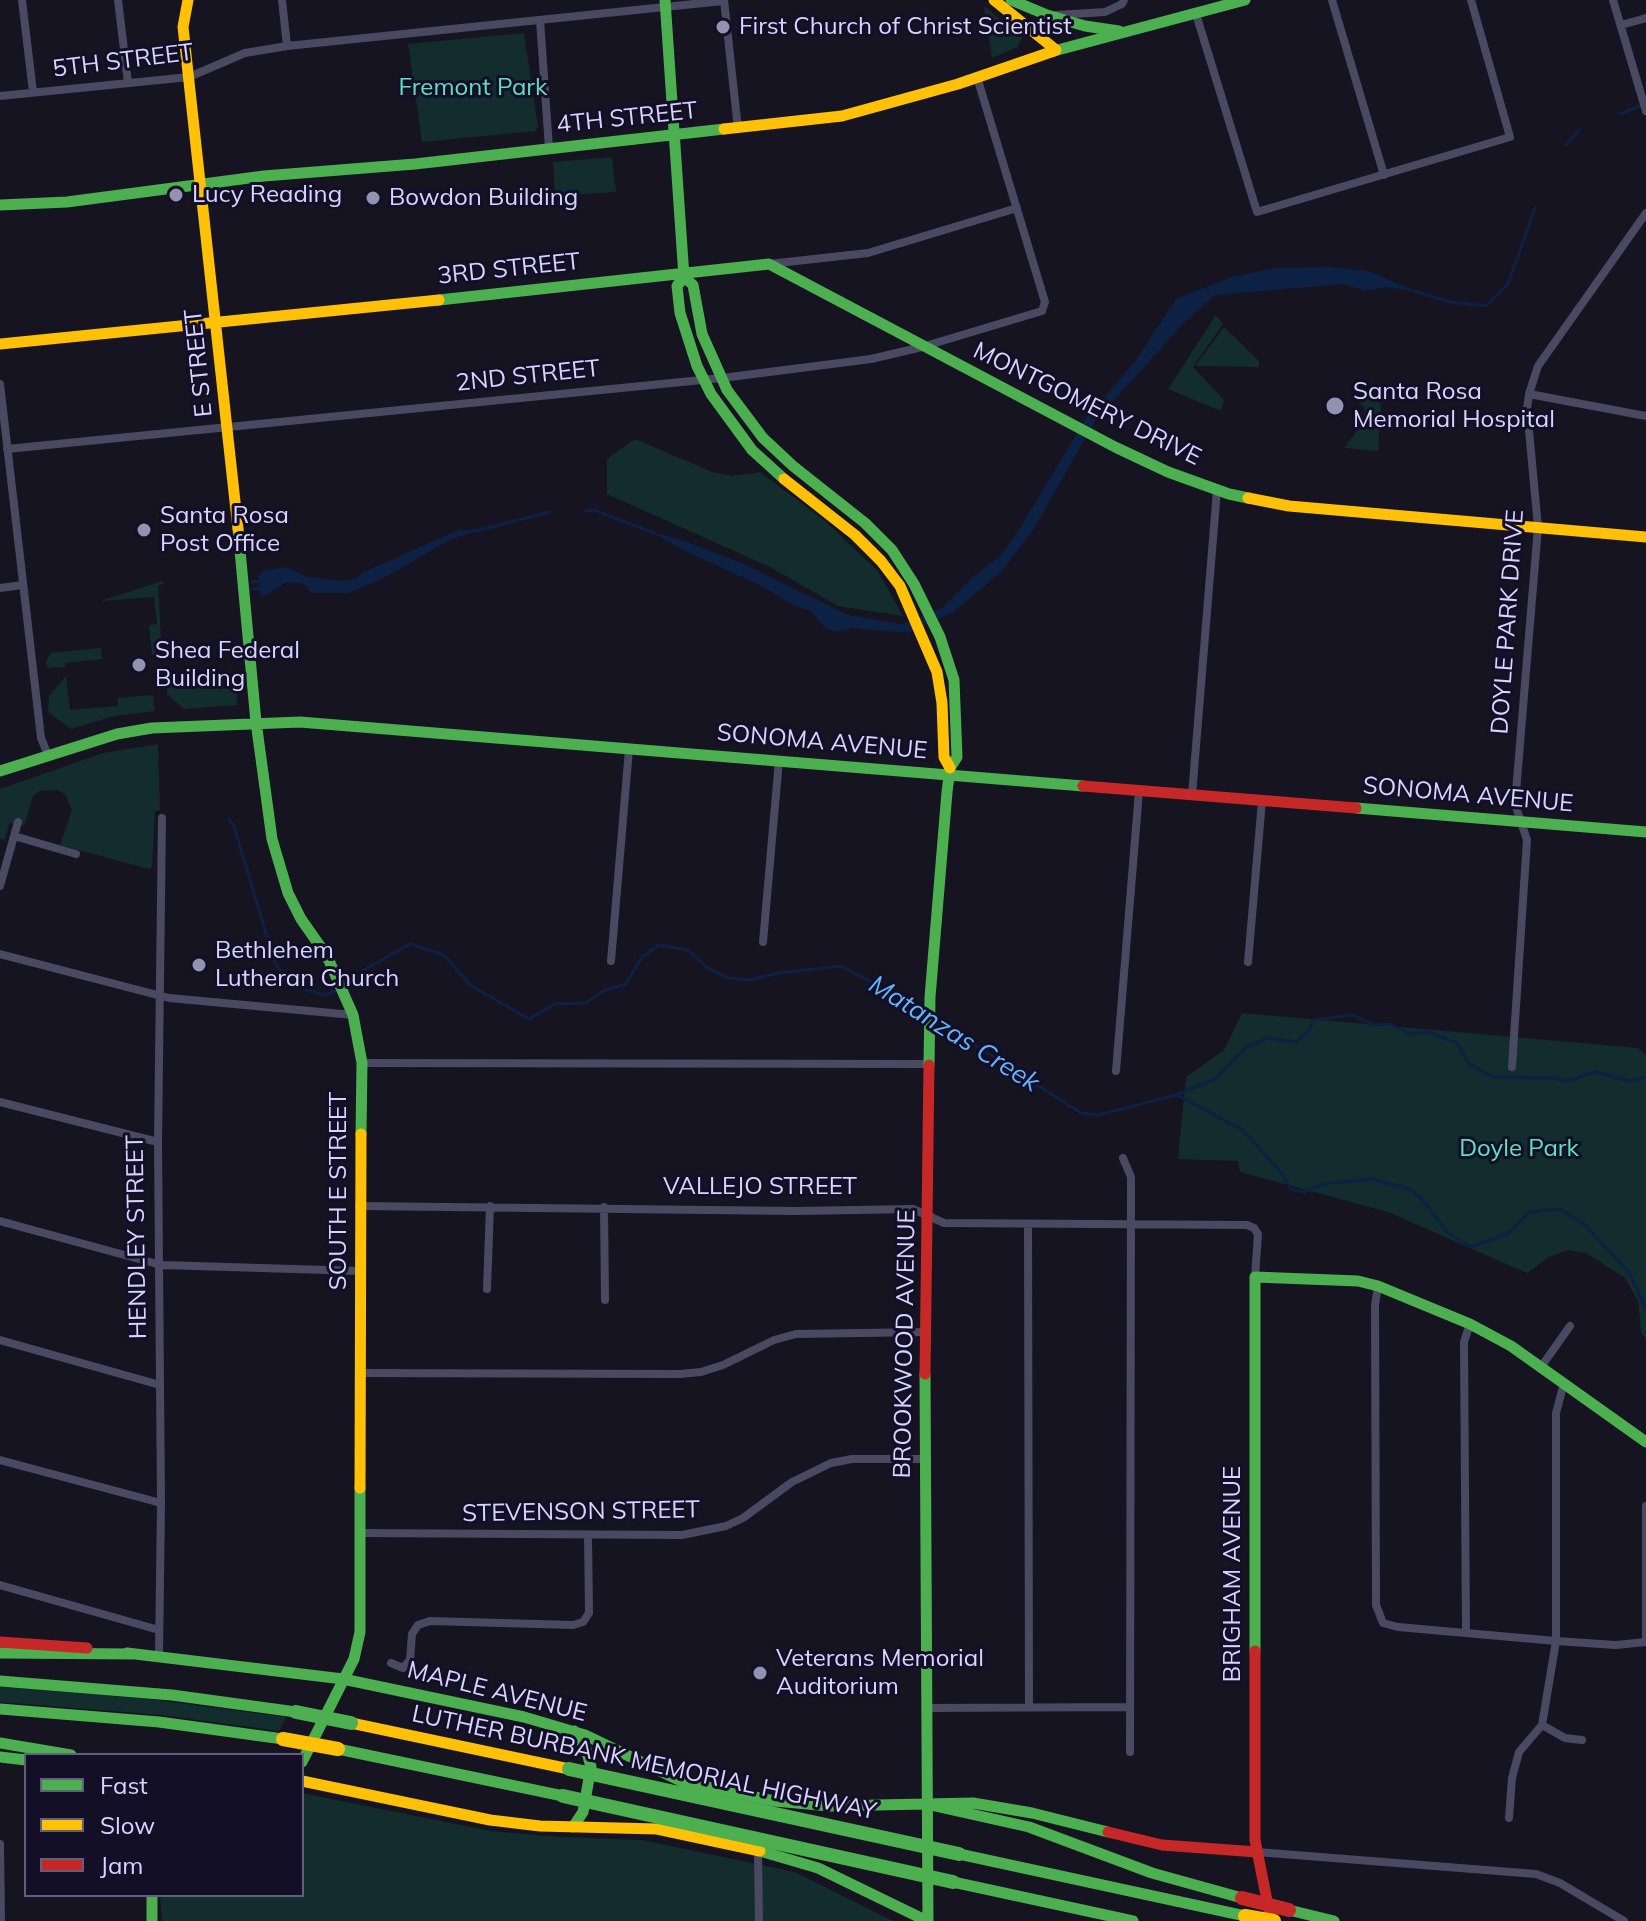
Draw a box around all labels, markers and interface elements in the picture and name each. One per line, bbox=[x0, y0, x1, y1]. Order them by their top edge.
place label: First Church of Christ Scientist bbox=[739, 13, 1072, 41]
marker: First Church of Christ Scientist bbox=[714, 18, 732, 36]
street label: 5TH STREET bbox=[51, 38, 195, 84]
park label: Fremont Park bbox=[399, 74, 547, 102]
street label: 4TH STREET bbox=[555, 96, 699, 140]
place label: Lucy Reading bbox=[192, 181, 342, 209]
place label: Bowdon Building bbox=[389, 184, 578, 212]
marker: Lucy Reading bbox=[167, 186, 185, 204]
marker: Bowdon Building bbox=[364, 189, 382, 207]
street label: 3RD STREET bbox=[436, 247, 582, 291]
street label: E STREET bbox=[179, 308, 219, 418]
street label: MONTGOMERY DRIVE bbox=[968, 336, 1206, 472]
street label: 2ND STREET bbox=[455, 354, 601, 398]
place label: Santa Rosa Memorial Hospital bbox=[1353, 378, 1555, 434]
marker: Santa Rosa Memorial Hospital bbox=[1324, 395, 1346, 417]
place label: Santa Rosa Post Office bbox=[160, 502, 289, 558]
street label: DOYLE PARK DRIVE bbox=[1486, 509, 1530, 735]
marker: Santa Rosa Post Office bbox=[135, 521, 153, 539]
place label: Shea Federal Building bbox=[155, 637, 300, 693]
marker: Shea Federal Building bbox=[130, 656, 148, 674]
street label: SONOMA AVENUE bbox=[716, 718, 928, 766]
street label: SONOMA AVENUE bbox=[1362, 771, 1574, 819]
place label: Bethlehem Lutheran Church bbox=[215, 937, 399, 993]
marker: Bethlehem Lutheran Church bbox=[190, 956, 208, 974]
water label: Matanzas Creek bbox=[863, 969, 1045, 1099]
street label: SOUTH E STREET bbox=[325, 1092, 353, 1290]
street label: HENDLEY STREET bbox=[121, 1135, 153, 1339]
park label: Doyle Park bbox=[1459, 1135, 1579, 1163]
street label: VALLEJO STREET bbox=[663, 1173, 857, 1201]
street label: BROOKWOOD AVENUE bbox=[888, 1209, 922, 1479]
street label: BRIGHAM AVENUE bbox=[1219, 1466, 1247, 1682]
street label: STEVENSON STREET bbox=[462, 1496, 700, 1528]
place label: Veterans Memorial Auditorium bbox=[776, 1645, 984, 1701]
street label: MAPLE AVENUE bbox=[404, 1656, 590, 1728]
marker: Veterans Memorial Auditorium bbox=[751, 1664, 769, 1682]
street label: LUTHER BURBANK MEMORIAL HIGHWAY bbox=[409, 1700, 879, 1826]
legend bbox=[24, 1753, 304, 1897]
text: Fast bbox=[100, 1770, 148, 1800]
text: Slow bbox=[100, 1810, 155, 1840]
text: Jam bbox=[100, 1850, 143, 1880]

